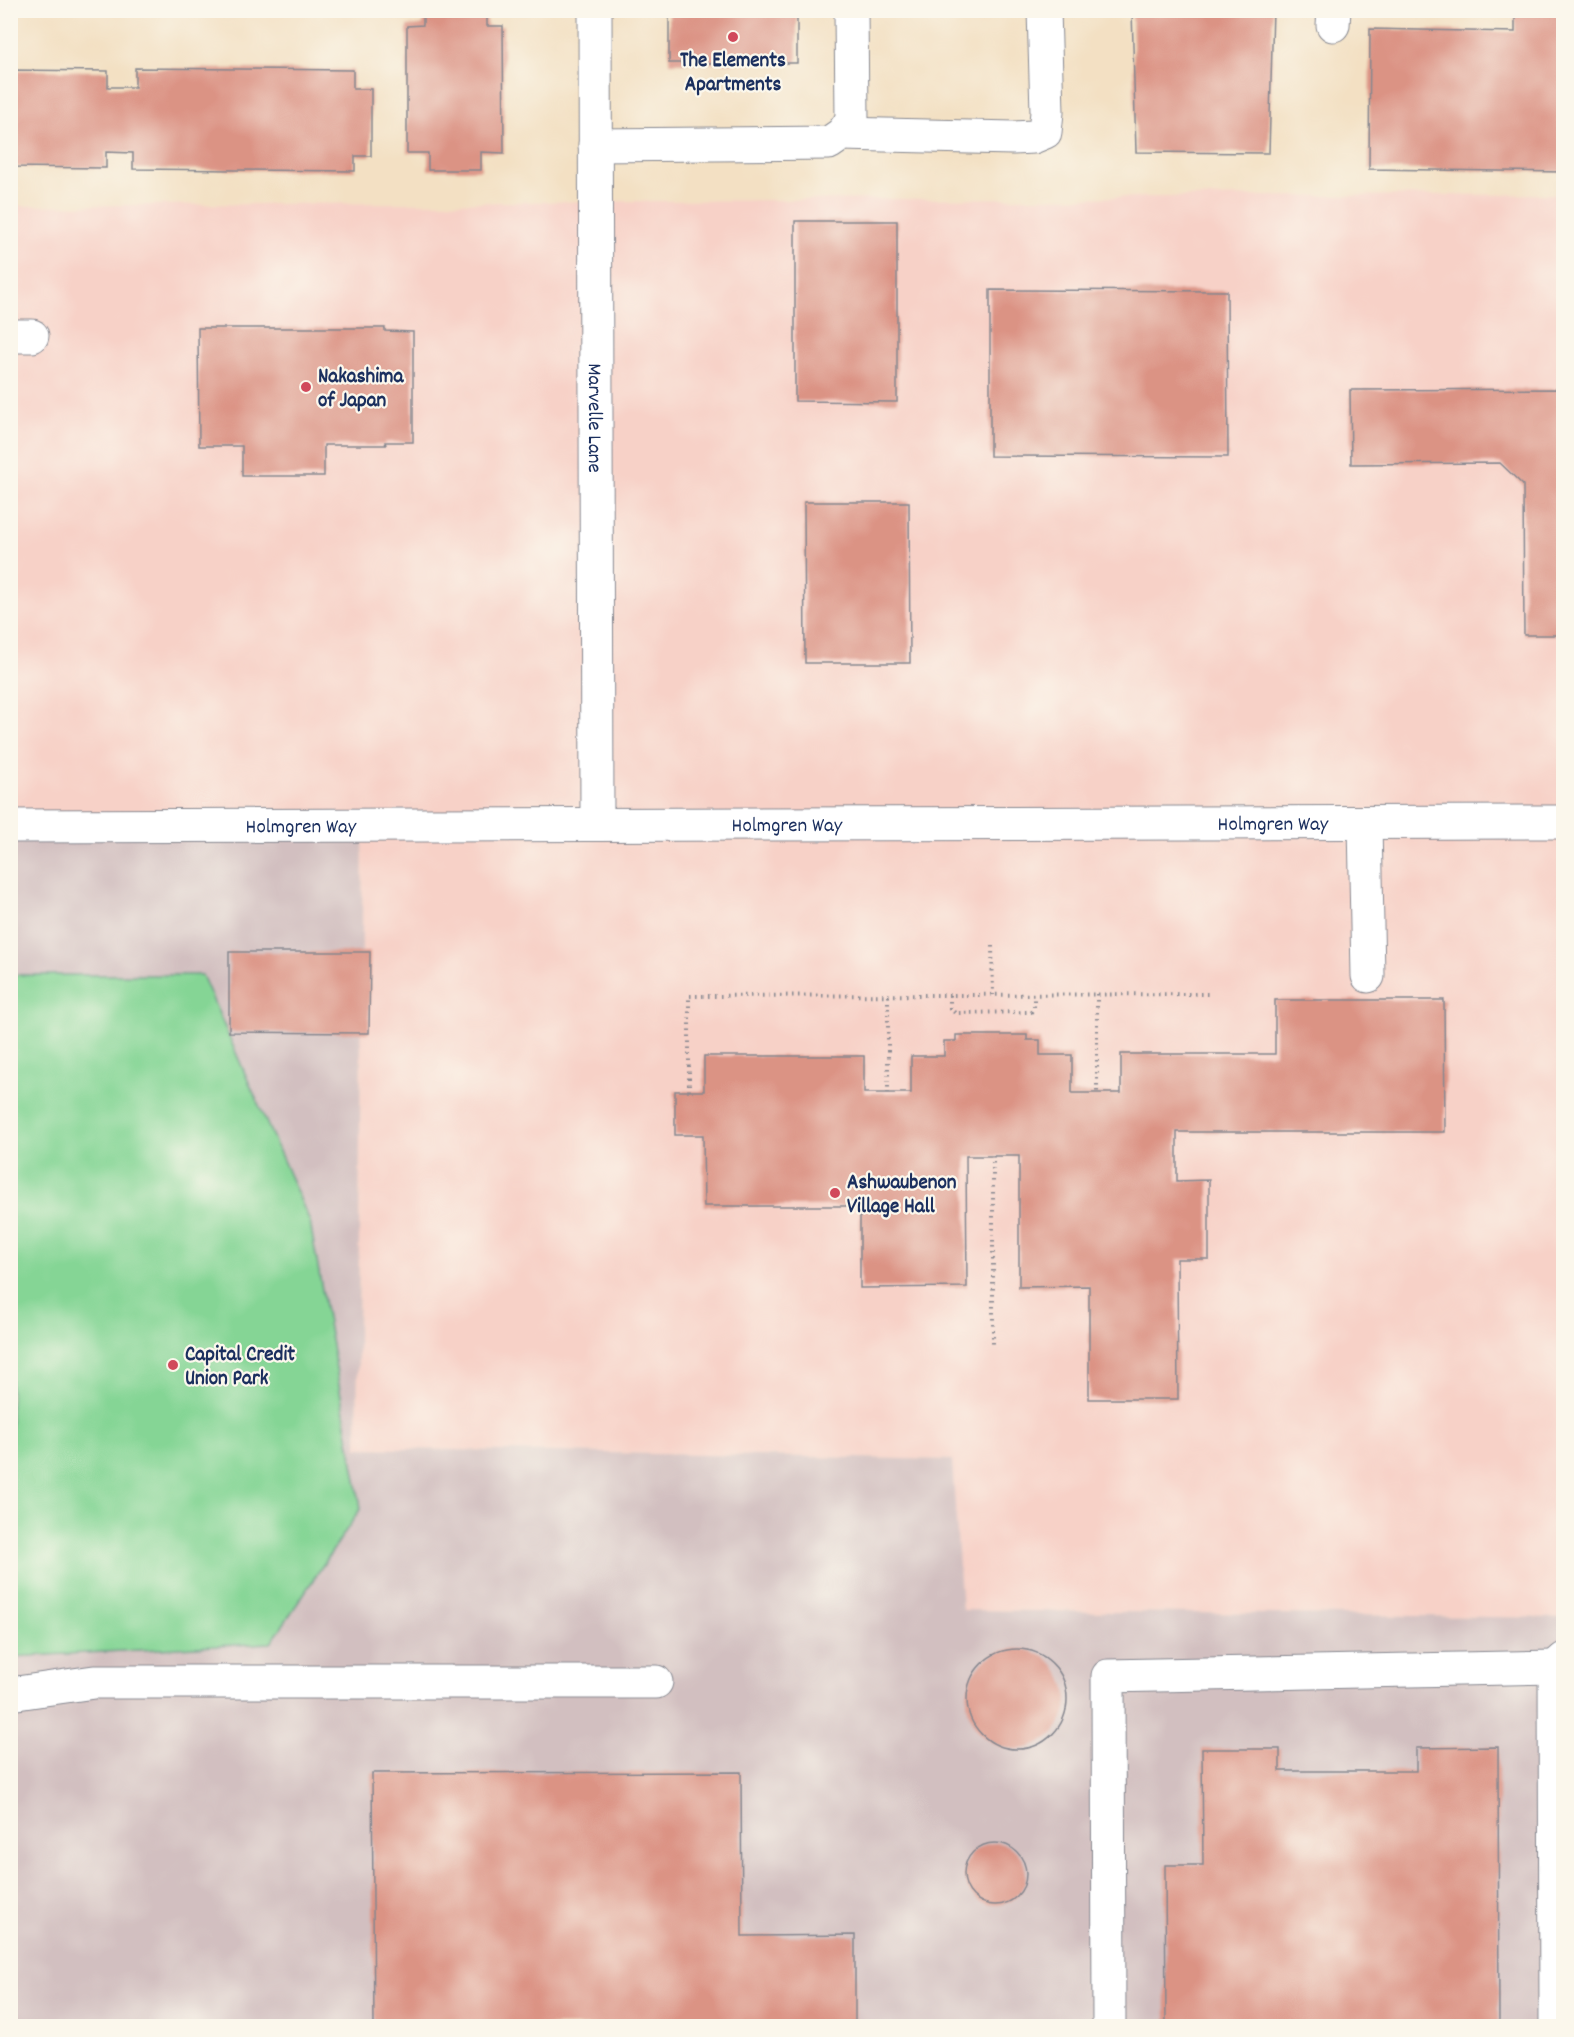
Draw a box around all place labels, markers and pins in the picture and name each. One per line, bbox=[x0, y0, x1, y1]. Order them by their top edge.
marker: The Elements Apartments bbox=[726, 30, 740, 44]
place label: The Elements Apartments bbox=[680, 47, 786, 101]
place label: Nakashima of Japan bbox=[318, 363, 404, 417]
marker: Nakashima of Japan bbox=[299, 380, 313, 394]
place label: Ashwaubenon Village Hall bbox=[847, 1169, 957, 1223]
marker: Ashwaubenon Village Hall bbox=[828, 1186, 842, 1200]
place label: Capital Credit Union Park bbox=[185, 1341, 295, 1395]
marker: Capital Credit Union Park bbox=[166, 1358, 180, 1372]

